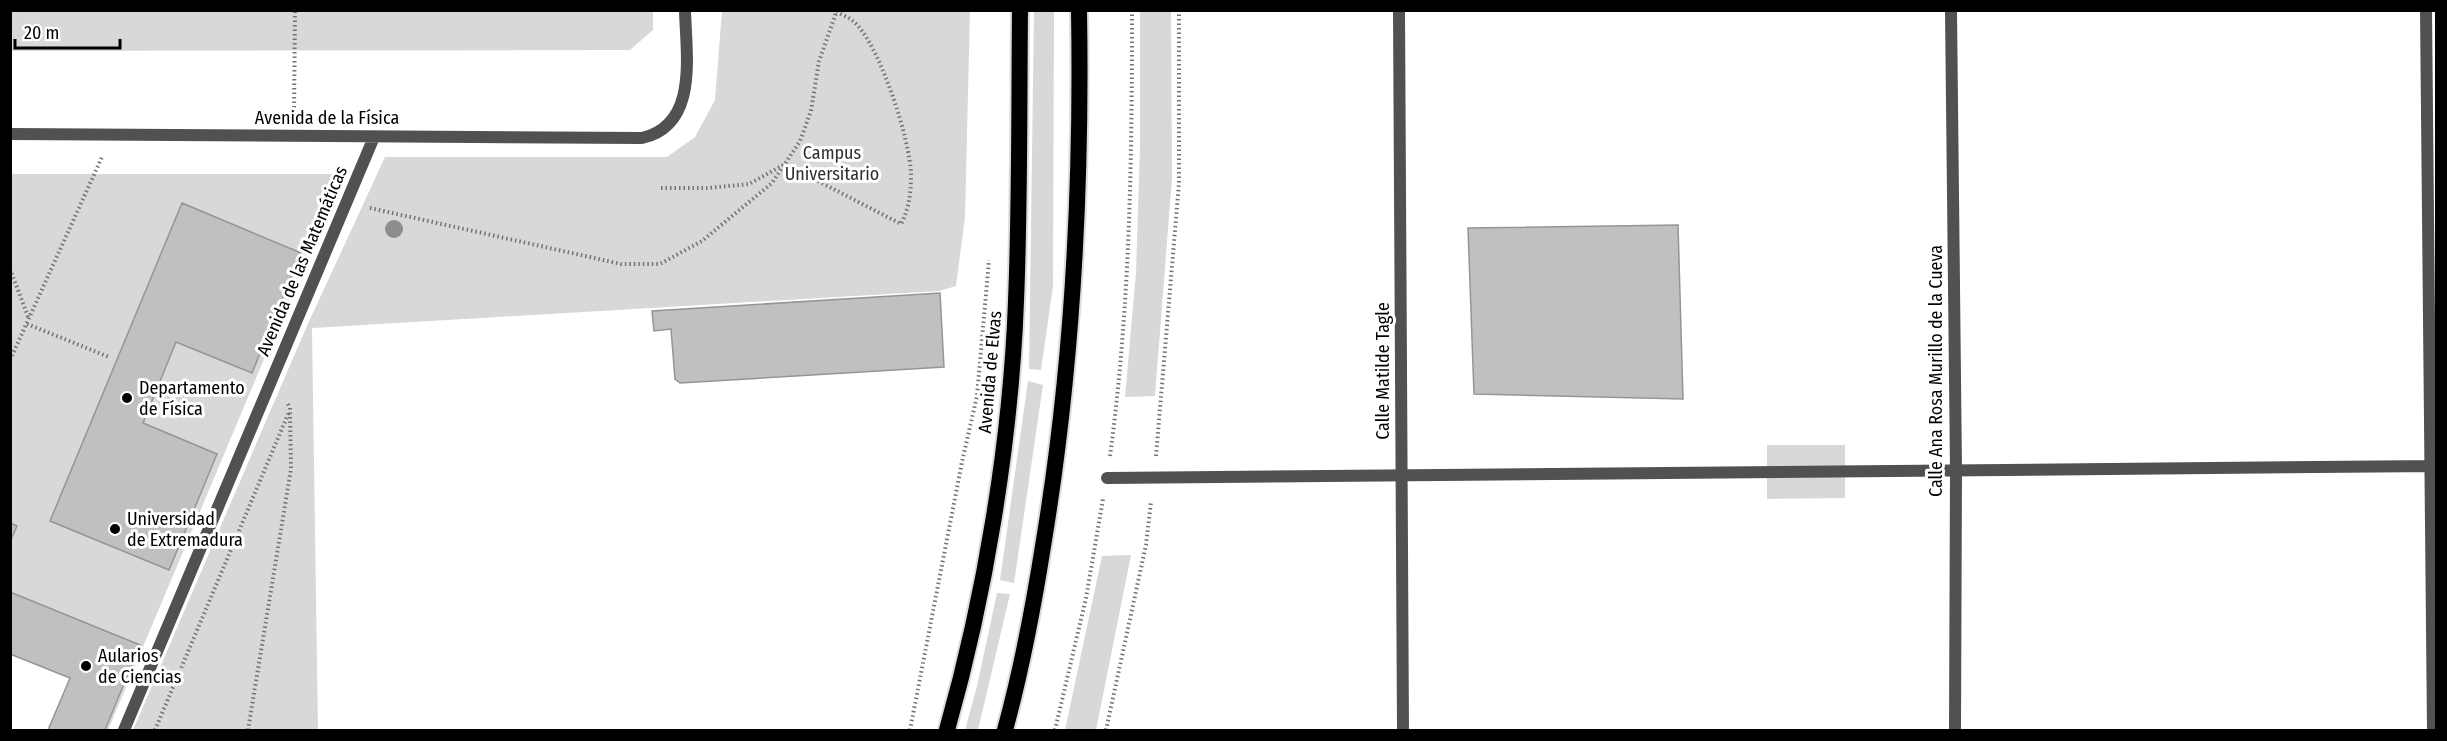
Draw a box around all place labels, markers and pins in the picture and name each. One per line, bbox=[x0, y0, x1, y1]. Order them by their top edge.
place label: Departamento de Física bbox=[139, 377, 245, 420]
marker: Departamento de Física bbox=[120, 391, 134, 405]
place label: Universidad de Extremadura bbox=[127, 508, 243, 551]
marker: Universidad de Extremadura bbox=[108, 522, 122, 536]
place label: Aularios de Ciencias bbox=[98, 645, 182, 688]
marker: Aularios de Ciencias bbox=[79, 659, 93, 673]

